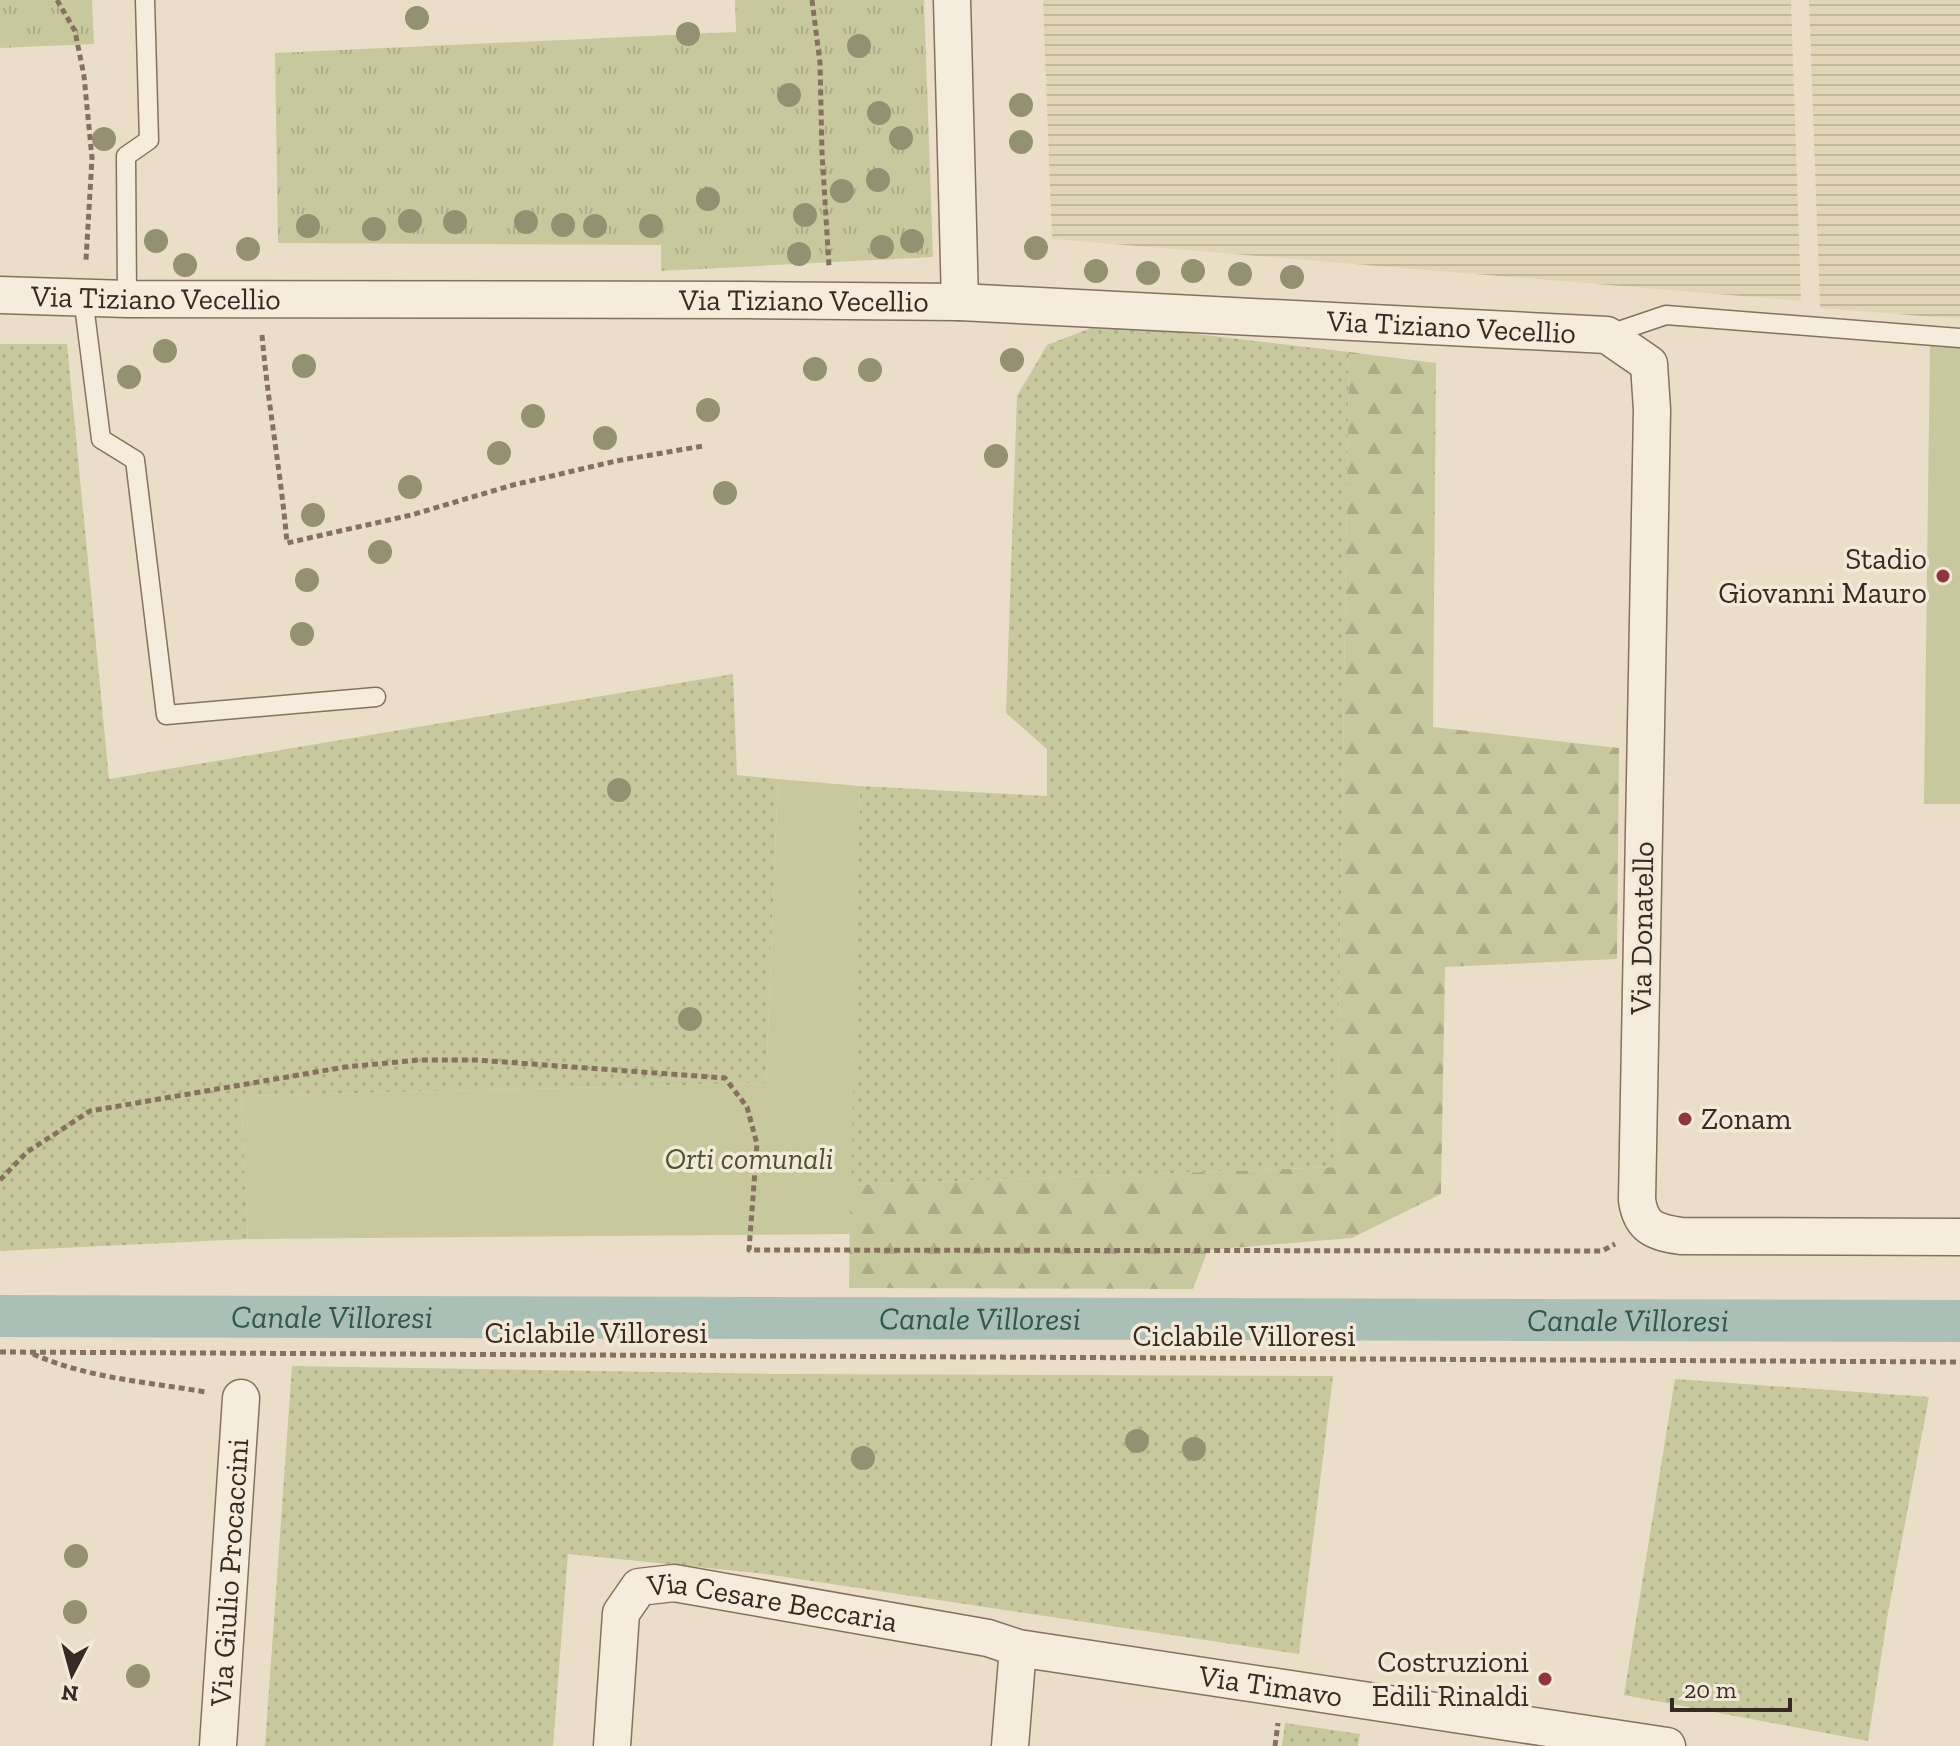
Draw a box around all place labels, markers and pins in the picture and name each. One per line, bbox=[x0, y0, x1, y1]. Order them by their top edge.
place label: Stadio Giovanni Mauro bbox=[1718, 541, 1927, 611]
marker: Stadio Giovanni Mauro bbox=[1934, 567, 1952, 585]
place label: Zonam bbox=[1701, 1101, 1791, 1137]
marker: Zonam bbox=[1676, 1110, 1694, 1128]
place label: Costruzioni Edili Rinaldi bbox=[1372, 1644, 1529, 1714]
marker: Costruzioni Edili Rinaldi bbox=[1536, 1670, 1554, 1688]

